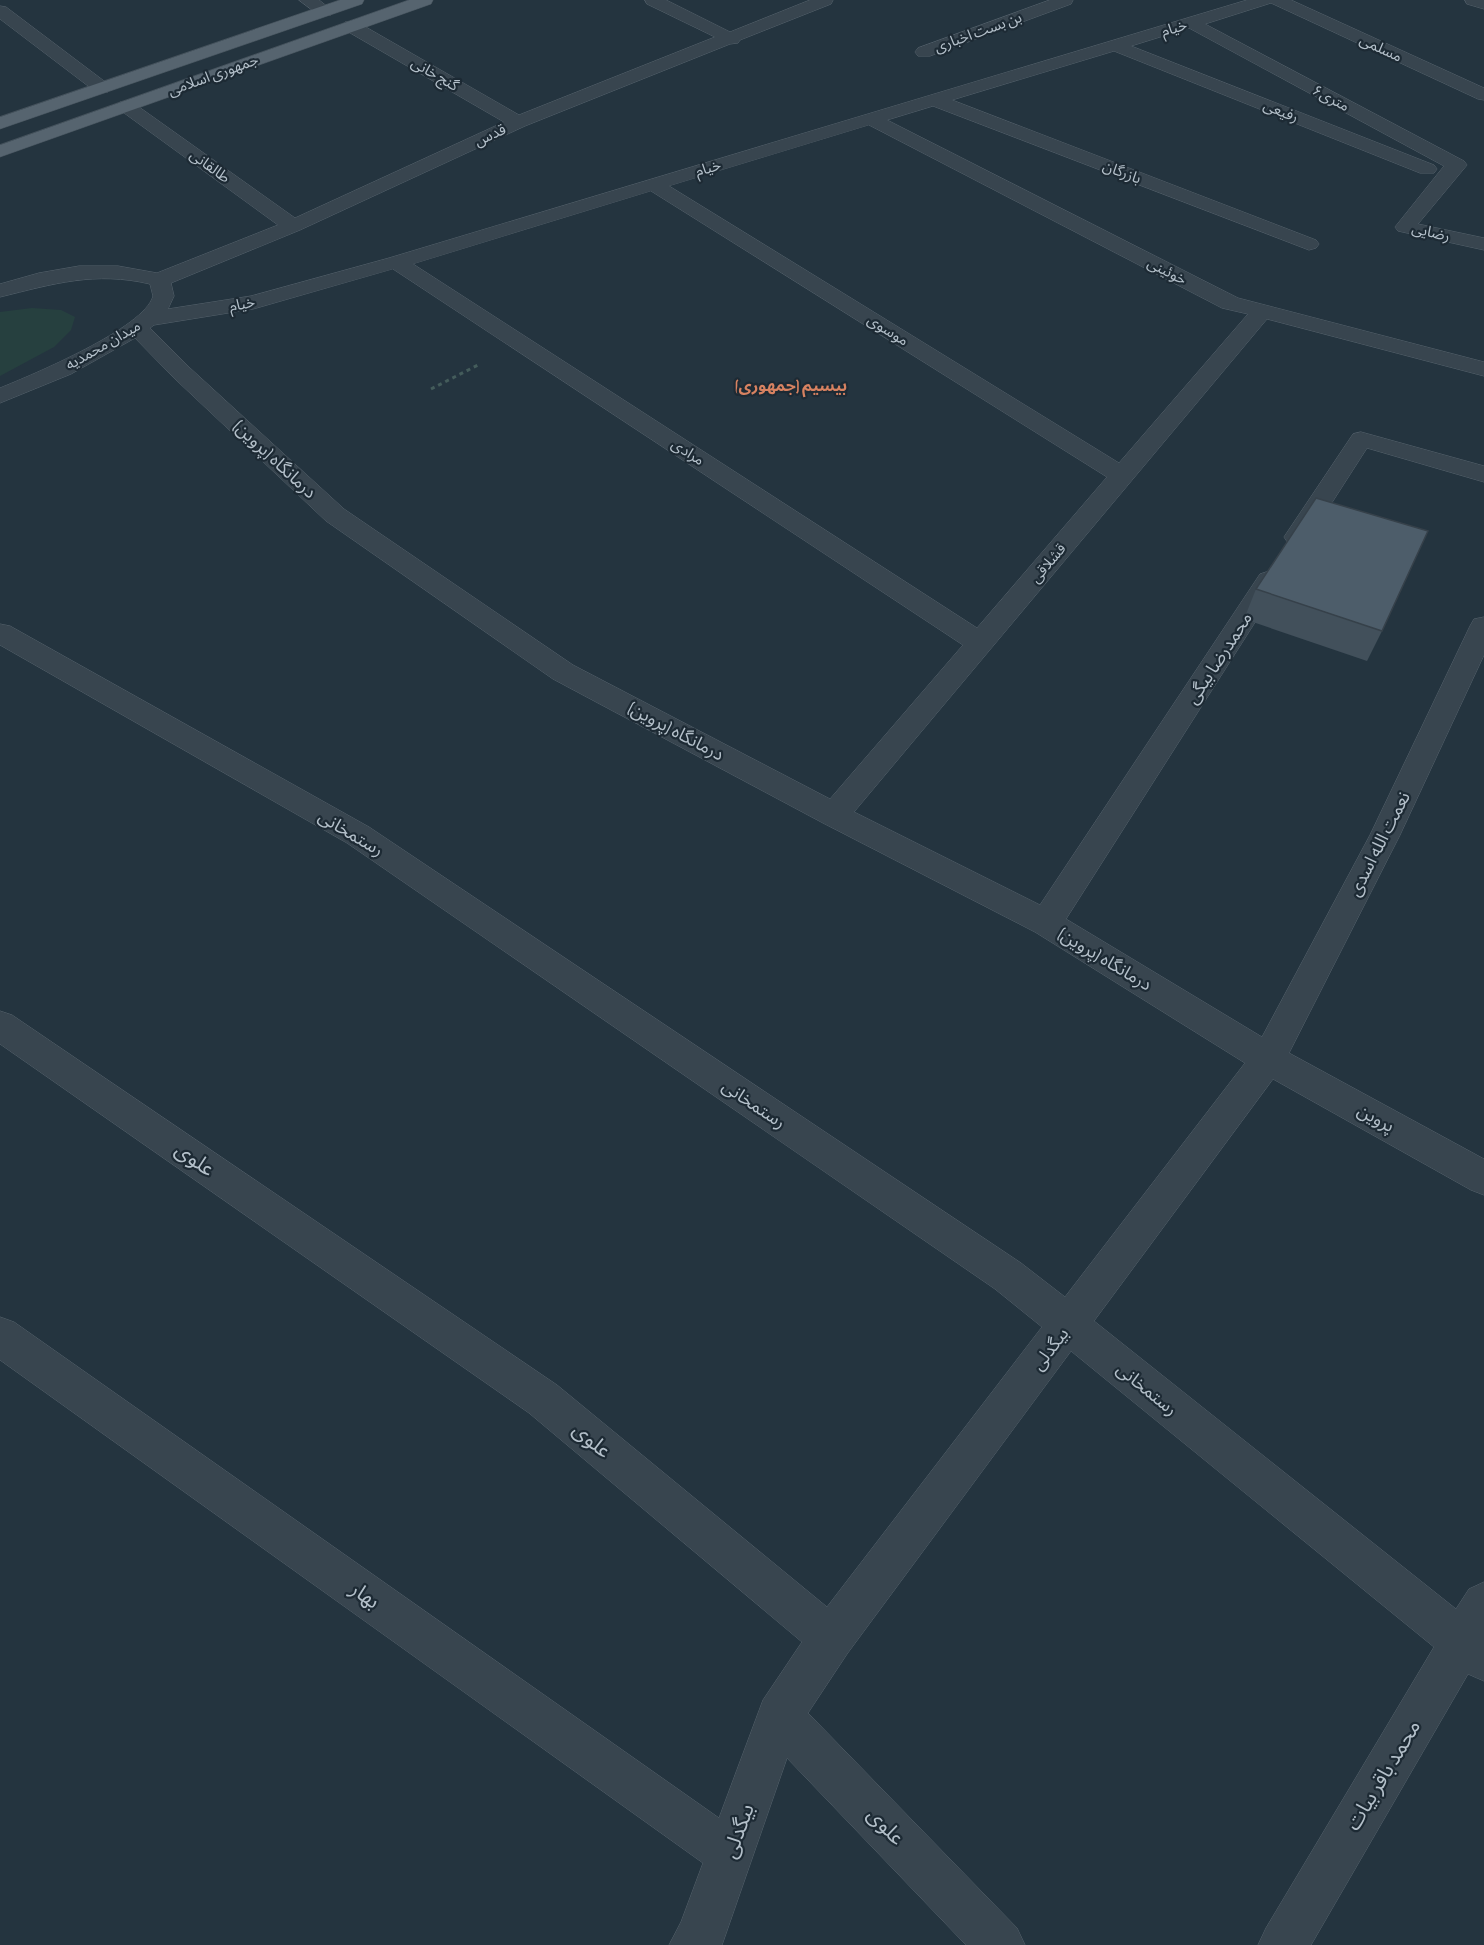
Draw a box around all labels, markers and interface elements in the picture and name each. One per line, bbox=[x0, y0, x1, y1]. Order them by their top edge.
street label: بن بست اخباری bbox=[932, 8, 1025, 57]
street label: خیام bbox=[1159, 16, 1190, 42]
street label: مسلمی bbox=[1356, 30, 1405, 67]
street label: جمهوری اسلامی bbox=[165, 50, 261, 101]
street label: گنج خانی bbox=[407, 53, 463, 98]
street label: ۶متری bbox=[1309, 81, 1353, 116]
street label: رفیعی bbox=[1260, 96, 1301, 127]
street label: قدس bbox=[471, 120, 509, 151]
street label: طالقانی bbox=[186, 145, 234, 187]
street label: خیام bbox=[693, 156, 724, 182]
street label: بازرگان bbox=[1100, 156, 1144, 188]
street label: رضایی bbox=[1410, 219, 1452, 246]
street label: خوئینی bbox=[1144, 254, 1190, 289]
street label: خیام bbox=[227, 293, 257, 317]
street label: موسوی bbox=[864, 310, 912, 350]
street label: میدان محمدیه bbox=[62, 316, 144, 375]
district label: (بیسیم (جمهوری bbox=[735, 377, 847, 398]
street label: درمانگاه (پروین) bbox=[229, 416, 320, 503]
street label: مرادی bbox=[668, 435, 708, 470]
street label: قشلاقی bbox=[1026, 539, 1071, 587]
street label: محمدرضا بیگی bbox=[1182, 608, 1257, 708]
street label: درمانگاه (پروین) bbox=[624, 697, 727, 766]
street label: نعمت الله اسدی bbox=[1344, 788, 1415, 900]
street label: رستمخانی bbox=[314, 806, 387, 861]
street label: درمانگاه (پروین) bbox=[1054, 923, 1155, 996]
street label: رستمخانی bbox=[718, 1076, 789, 1133]
street label: پروین bbox=[1354, 1100, 1398, 1137]
street label: علوی bbox=[170, 1137, 219, 1182]
street label: بیگدلی bbox=[1028, 1324, 1073, 1375]
street label: رستمخانی bbox=[1112, 1359, 1181, 1420]
street label: علوی bbox=[567, 1417, 616, 1464]
street label: بهار bbox=[344, 1576, 384, 1614]
street label: محمد باقر بیات bbox=[1341, 1716, 1426, 1835]
street label: بیگدلی bbox=[717, 1800, 760, 1862]
street label: علوی bbox=[862, 1802, 909, 1850]

